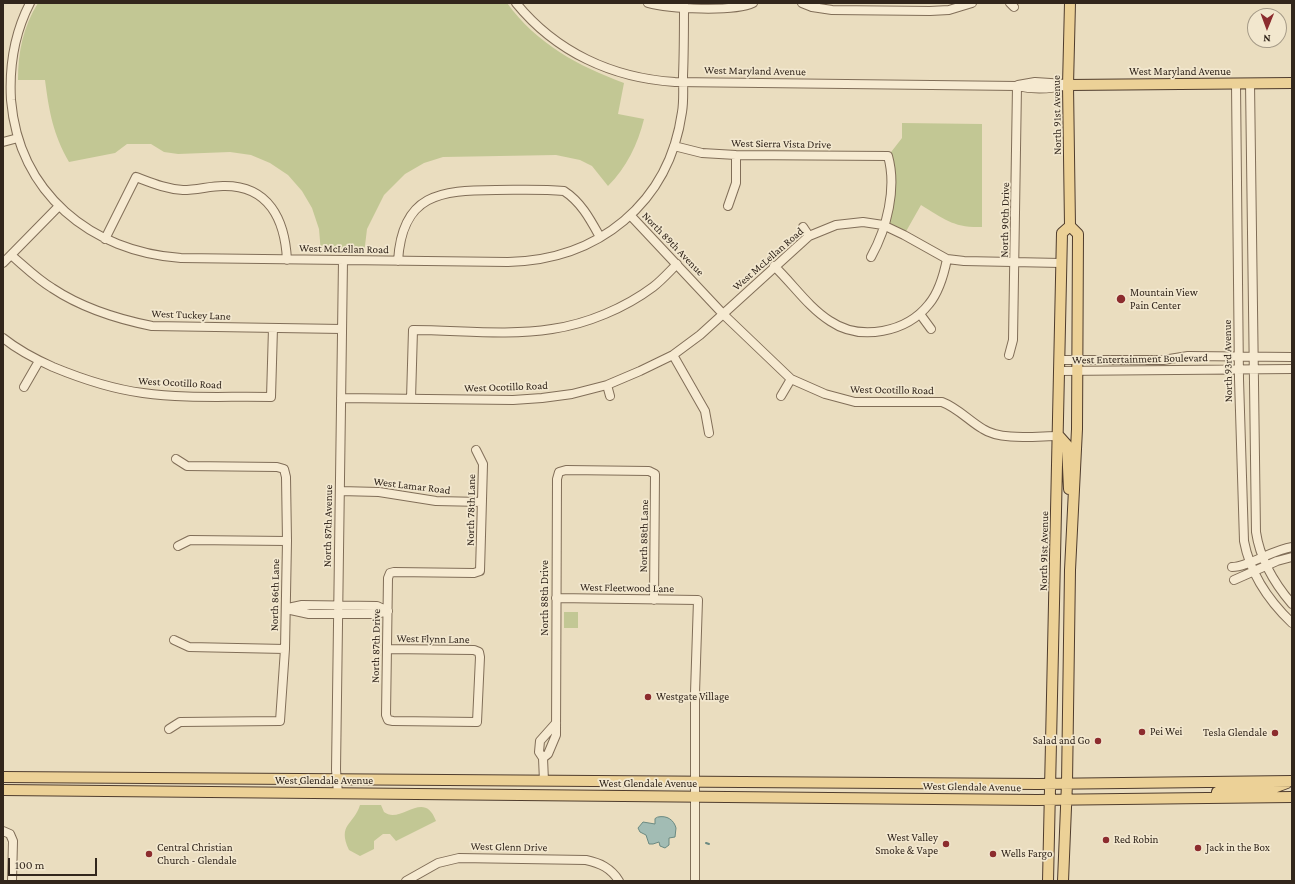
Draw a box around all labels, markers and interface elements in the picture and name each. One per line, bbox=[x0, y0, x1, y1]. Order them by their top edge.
north arrow bbox=[1247, 8, 1287, 48]
text: N bbox=[1263, 33, 1271, 45]
street label: West Maryland Avenue bbox=[704, 64, 806, 78]
street label: West Maryland Avenue bbox=[1129, 65, 1231, 79]
street label: North 91st Avenue bbox=[1050, 75, 1064, 155]
street label: West Sierra Vista Drive bbox=[731, 137, 831, 151]
street label: North 90th Drive bbox=[998, 182, 1012, 258]
street label: North 89th Avenue bbox=[639, 209, 707, 279]
street label: West McLellan Road bbox=[730, 225, 806, 293]
street label: West McLellan Road bbox=[299, 242, 389, 256]
place label: Mountain View Pain Center bbox=[1130, 286, 1198, 312]
marker: Mountain View Pain Center bbox=[1115, 293, 1127, 305]
street label: West Tuckey Lane bbox=[151, 307, 231, 323]
street label: North 93rd Avenue bbox=[1221, 320, 1235, 402]
street label: West Entertainment Boulevard bbox=[1072, 351, 1208, 367]
street label: West Ocotillo Road bbox=[138, 374, 222, 392]
street label: West Ocotillo Road bbox=[464, 379, 548, 395]
street label: West Ocotillo Road bbox=[850, 383, 934, 397]
street label: North 78th Lane bbox=[464, 474, 478, 546]
street label: West Lamar Road bbox=[373, 475, 451, 497]
street label: North 87th Avenue bbox=[321, 485, 335, 567]
street label: North 88th Lane bbox=[637, 499, 651, 573]
street label: North 91st Avenue bbox=[1037, 511, 1051, 591]
street label: North 86th Lane bbox=[268, 559, 282, 631]
street label: North 88th Drive bbox=[538, 560, 552, 636]
street label: West Fleetwood Lane bbox=[580, 581, 674, 595]
street label: North 87th Drive bbox=[369, 609, 383, 683]
street label: West Flynn Lane bbox=[396, 632, 470, 646]
place label: Westgate Village bbox=[656, 690, 729, 704]
marker: Westgate Village bbox=[643, 692, 653, 702]
place label: Pei Wei bbox=[1150, 725, 1182, 739]
place label: Tesla Glendale bbox=[1203, 726, 1267, 740]
marker: Pei Wei bbox=[1137, 727, 1147, 737]
marker: Tesla Glendale bbox=[1270, 728, 1280, 738]
place label: Salad and Go bbox=[1033, 734, 1090, 748]
marker: Salad and Go bbox=[1093, 736, 1103, 746]
street label: West Glendale Avenue bbox=[275, 774, 373, 788]
street label: West Glendale Avenue bbox=[599, 777, 697, 791]
street label: West Glendale Avenue bbox=[923, 780, 1021, 794]
place label: West Valley Smoke & Vape bbox=[875, 831, 938, 857]
place label: Red Robin bbox=[1114, 833, 1159, 847]
marker: Red Robin bbox=[1101, 835, 1111, 845]
marker: West Valley Smoke & Vape bbox=[941, 839, 951, 849]
street label: West Glenn Drive bbox=[470, 840, 548, 854]
place label: Central Christian Church - Glendale bbox=[157, 841, 237, 867]
place label: Jack in the Box bbox=[1206, 841, 1270, 855]
marker: Jack in the Box bbox=[1193, 843, 1203, 853]
place label: Wells Fargo bbox=[1001, 847, 1052, 861]
marker: Central Christian Church - Glendale bbox=[144, 849, 154, 859]
marker: Wells Fargo bbox=[988, 849, 998, 859]
scale bar bbox=[10, 850, 99, 876]
text: 100 m bbox=[15, 858, 44, 872]

